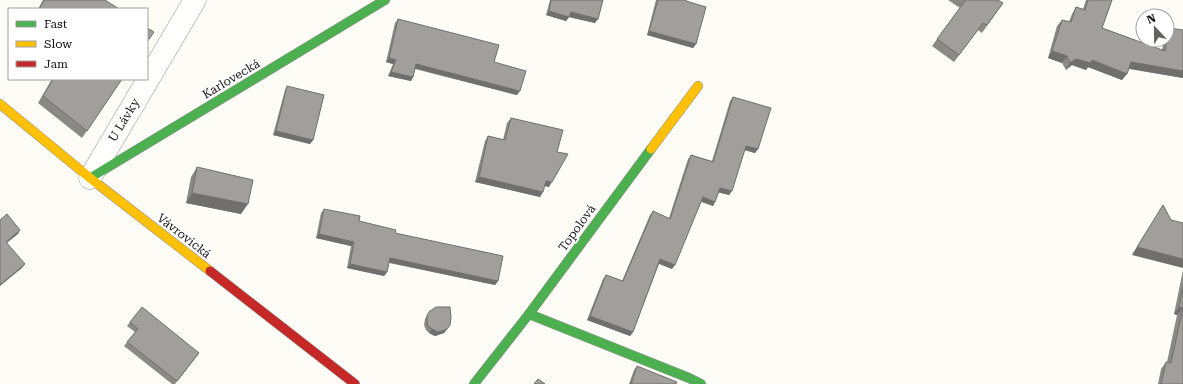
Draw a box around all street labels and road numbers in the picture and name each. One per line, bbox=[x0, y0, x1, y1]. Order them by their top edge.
street label: Karlovecká bbox=[200, 56, 263, 102]
street label: U Lávky bbox=[106, 95, 143, 144]
street label: Topolová bbox=[555, 202, 599, 254]
street label: Vávrovická bbox=[155, 211, 214, 261]

